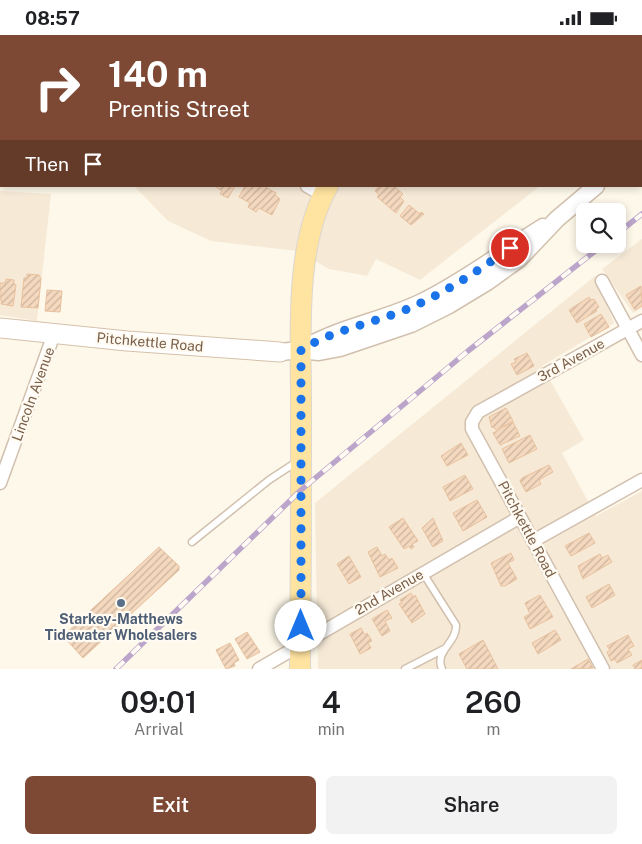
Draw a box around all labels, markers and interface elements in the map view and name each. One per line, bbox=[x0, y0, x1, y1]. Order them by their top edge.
text: 08:57 bbox=[25, 7, 80, 29]
text: 140 m bbox=[108, 54, 208, 95]
icon: right bbox=[25, 55, 90, 120]
text: Prentis Street bbox=[108, 96, 250, 122]
icon: arrive bbox=[79, 150, 107, 178]
text: Then bbox=[25, 153, 69, 175]
map controls bbox=[576, 203, 626, 253]
button: search bbox=[576, 203, 626, 253]
pin bbox=[489, 227, 531, 269]
icon: arrive bbox=[496, 234, 524, 262]
street label: Pitchkettle Road bbox=[96, 329, 204, 355]
street label: 3rd Avenue bbox=[535, 335, 607, 385]
street label: Lincoln Avenue bbox=[9, 345, 57, 443]
street label: Pitchkettle Road bbox=[495, 478, 559, 580]
street label: 2nd Avenue bbox=[352, 566, 426, 618]
marker: Starkey-Matthews Tidewater Wholesalers bbox=[115, 597, 127, 609]
position arrow bbox=[274, 599, 326, 651]
place label: Starkey-Matthews Tidewater Wholesalers bbox=[45, 611, 197, 643]
text: 09:01 bbox=[120, 684, 197, 720]
text: 4 bbox=[322, 684, 341, 720]
text: 260 bbox=[465, 684, 522, 720]
text: Arrival bbox=[134, 720, 184, 739]
text: min bbox=[318, 720, 345, 739]
text: m bbox=[486, 720, 500, 739]
button: Exit bbox=[25, 776, 316, 834]
button: Share bbox=[326, 776, 617, 834]

